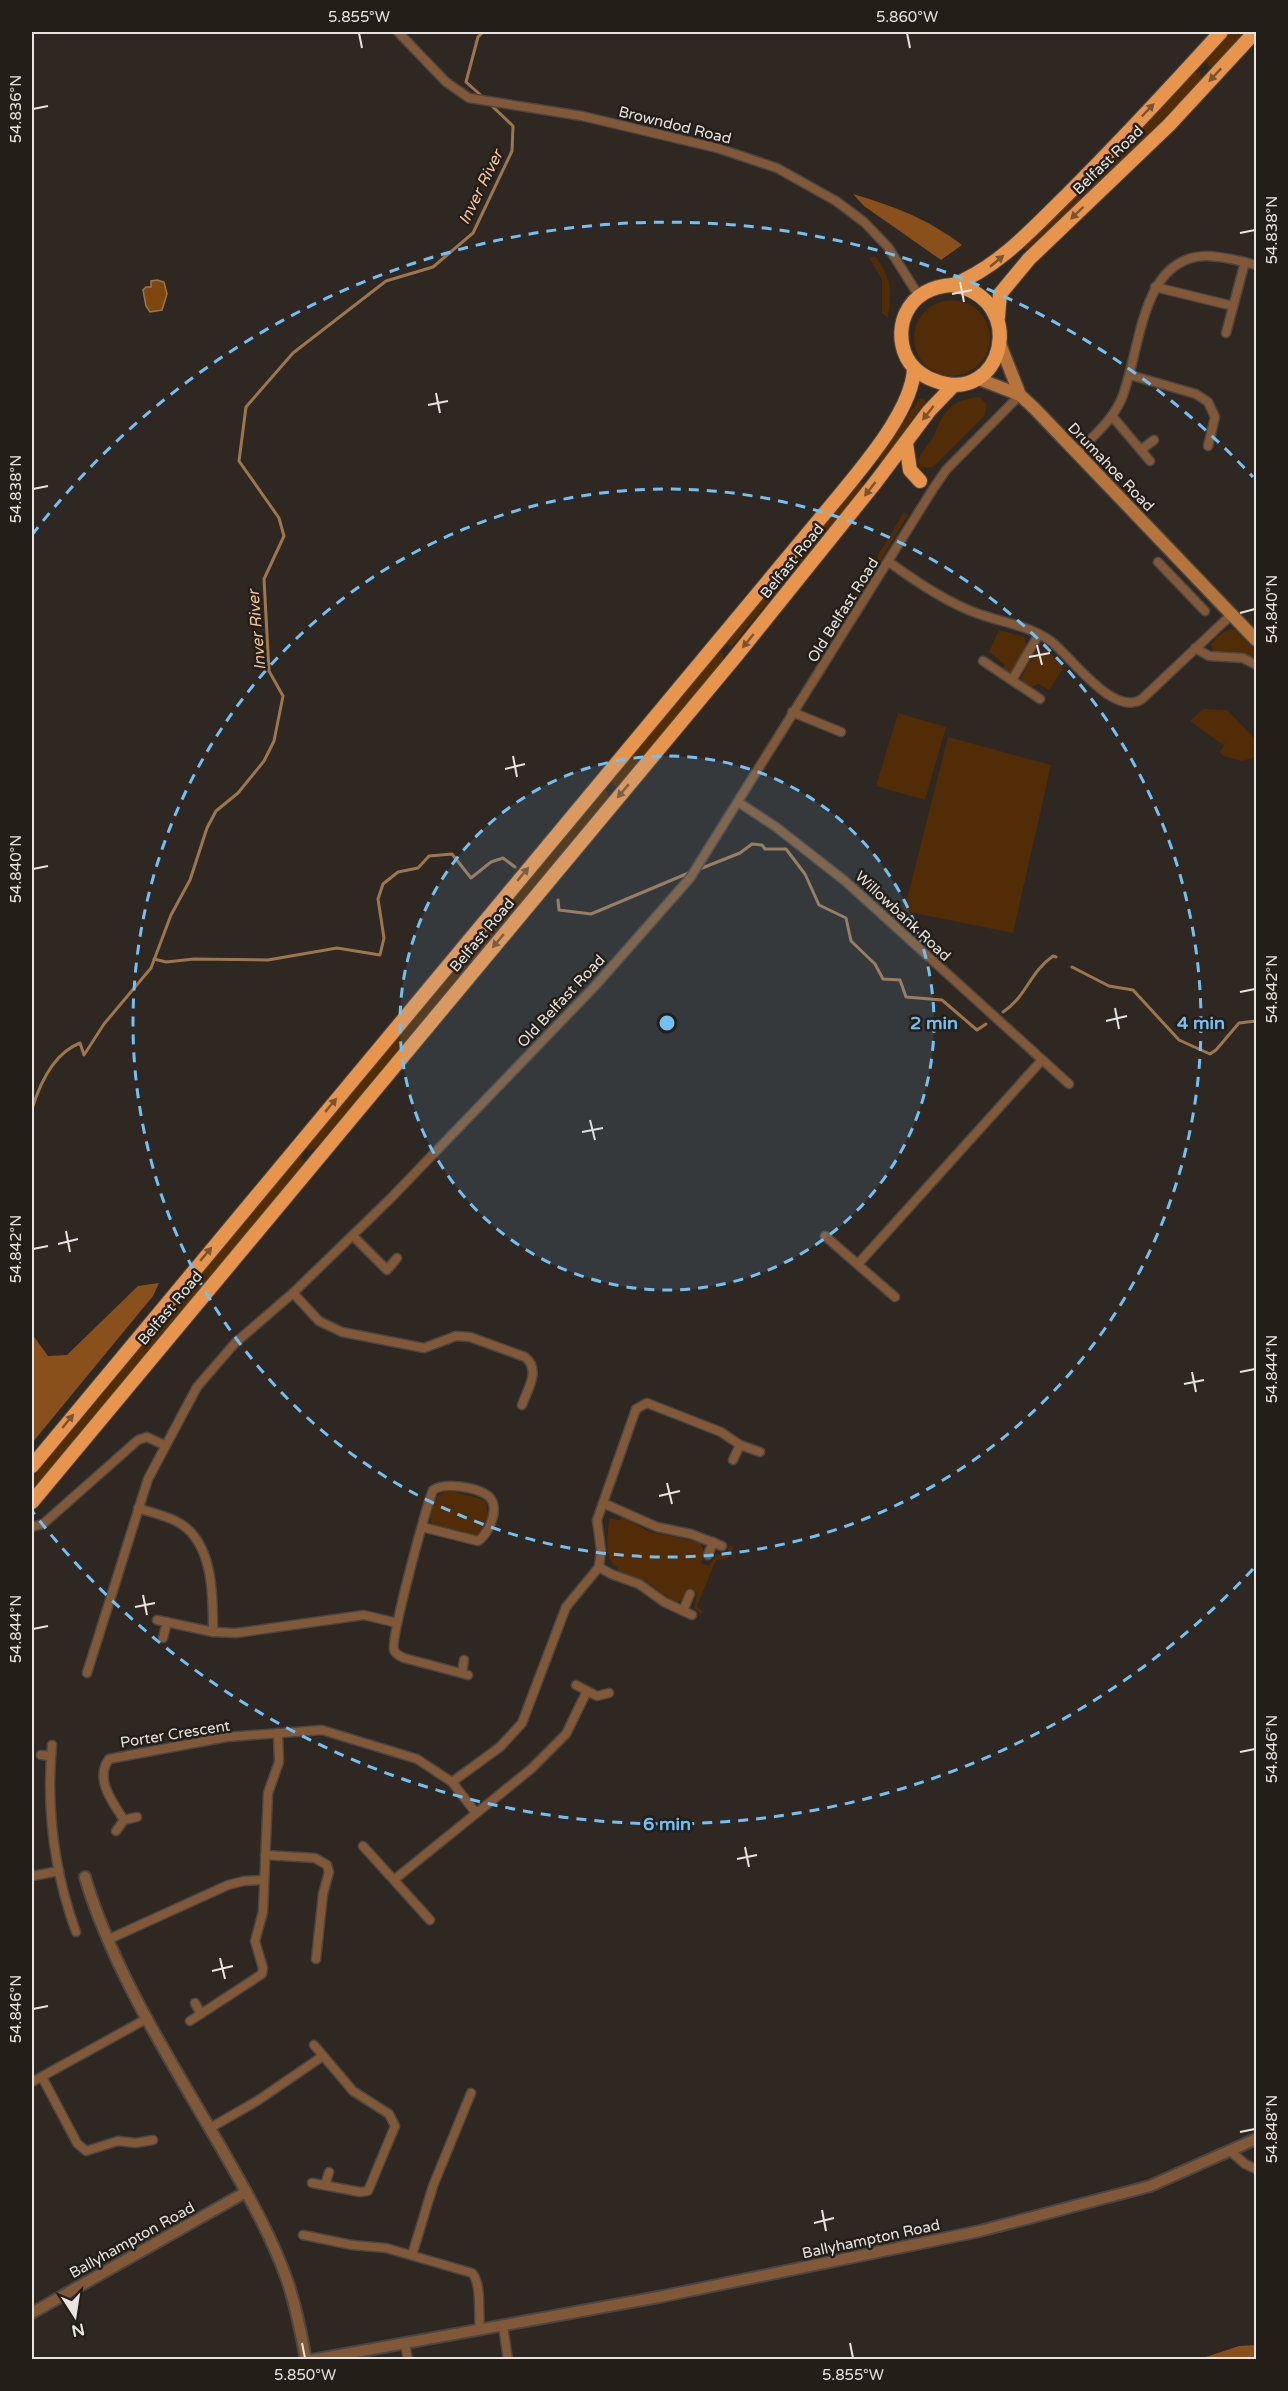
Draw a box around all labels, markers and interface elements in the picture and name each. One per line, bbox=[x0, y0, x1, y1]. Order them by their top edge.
text: 5.855°W bbox=[328, 8, 390, 26]
text: 5.860°W bbox=[876, 8, 938, 26]
one-way arrow bbox=[1209, 68, 1223, 82]
text: 54.836°N bbox=[7, 75, 25, 143]
street label: Browndod Road bbox=[617, 102, 733, 148]
one-way arrow bbox=[1141, 103, 1155, 117]
street label: Belfast Road bbox=[1069, 122, 1147, 198]
water label: Inver River bbox=[454, 145, 508, 228]
text: 54.838°N bbox=[1263, 196, 1281, 264]
one-way arrow bbox=[1071, 205, 1085, 219]
one-way arrow bbox=[989, 255, 1004, 268]
one-way arrow bbox=[922, 405, 934, 420]
street label: Drumahoe Road bbox=[1064, 419, 1158, 515]
text: 54.838°N bbox=[7, 455, 25, 523]
one-way arrow bbox=[865, 482, 877, 497]
street label: Belfast Road bbox=[756, 520, 828, 602]
street label: Old Belfast Road bbox=[804, 554, 882, 666]
text: 54.840°N bbox=[1263, 575, 1281, 643]
water label: Inver River bbox=[243, 587, 270, 671]
one-way arrow bbox=[742, 634, 755, 649]
one-way arrow bbox=[617, 783, 630, 798]
text: 54.840°N bbox=[7, 835, 25, 903]
one-way arrow bbox=[516, 866, 529, 882]
street label: Willowbank Road bbox=[852, 867, 954, 965]
street label: Belfast Road bbox=[446, 894, 518, 976]
one-way arrow bbox=[492, 933, 505, 948]
street label: Old Belfast Road bbox=[513, 951, 609, 1051]
text: 54.842°N bbox=[1263, 955, 1281, 1023]
text: 2 min bbox=[910, 1012, 958, 1034]
text: 4 min bbox=[1177, 1012, 1225, 1034]
centre of rings bbox=[657, 1013, 677, 1033]
one-way arrow bbox=[324, 1097, 336, 1112]
text: 54.842°N bbox=[7, 1215, 25, 1283]
one-way arrow bbox=[199, 1246, 212, 1262]
street label: Belfast Road bbox=[134, 1267, 206, 1349]
text: 54.844°N bbox=[1263, 1335, 1281, 1403]
one-way arrow bbox=[61, 1413, 73, 1428]
text: 54.844°N bbox=[7, 1595, 25, 1663]
text: 54.846°N bbox=[1263, 1715, 1281, 1783]
street label: Porter Crescent bbox=[119, 1716, 232, 1752]
text: 6 min bbox=[643, 1813, 691, 1835]
text: 54.846°N bbox=[7, 1975, 25, 2043]
text: 54.848°N bbox=[1263, 2095, 1281, 2163]
street label: Ballyhampton Road bbox=[66, 2198, 198, 2282]
street label: Ballyhampton Road bbox=[800, 2216, 942, 2262]
north arrow bbox=[45, 2286, 105, 2346]
text: N bbox=[70, 2319, 86, 2341]
text: 5.850°W bbox=[274, 2366, 336, 2384]
text: 5.855°W bbox=[822, 2366, 884, 2384]

